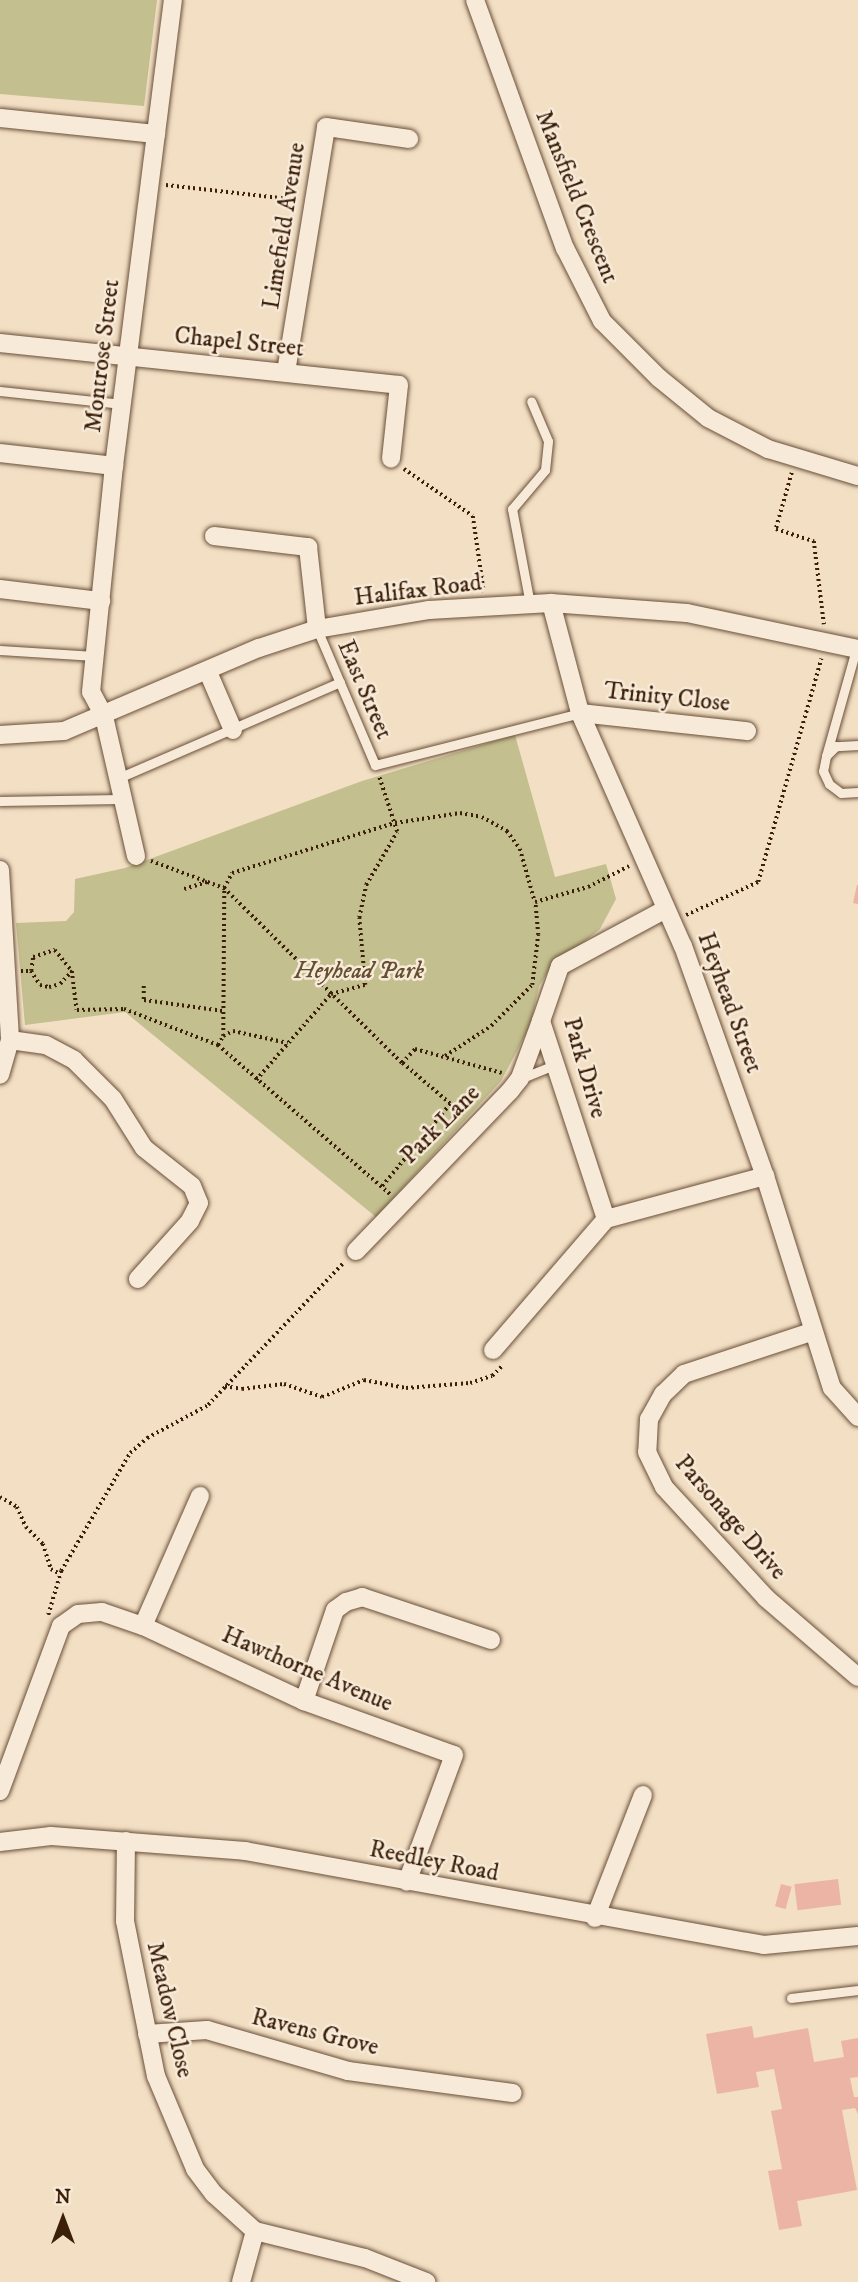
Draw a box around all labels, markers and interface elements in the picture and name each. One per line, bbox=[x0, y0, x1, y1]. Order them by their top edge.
street label: Mansfield Crescent bbox=[528, 107, 624, 287]
street label: Limefield Avenue bbox=[258, 141, 312, 311]
street label: Montrose Street bbox=[79, 278, 127, 434]
street label: Chapel Street bbox=[173, 322, 305, 364]
street label: Halifax Road bbox=[353, 569, 483, 613]
street label: East Street bbox=[330, 636, 398, 744]
street label: Trinity Close bbox=[603, 677, 731, 719]
street label: Heyhead Street bbox=[690, 929, 768, 1077]
park label: Heyhead Park bbox=[294, 958, 424, 986]
street label: Park Drive bbox=[556, 1014, 612, 1122]
street label: Park Lane bbox=[396, 1080, 486, 1170]
street label: Parsonage Drive bbox=[668, 1450, 792, 1586]
street label: Hawthorne Avenue bbox=[217, 1621, 397, 1719]
street label: Reedley Road bbox=[367, 1835, 501, 1889]
street label: Meadow Close bbox=[139, 1939, 199, 2081]
street label: Ravens Grove bbox=[248, 2003, 382, 2063]
north arrow bbox=[28, 2184, 98, 2254]
text: N bbox=[55, 2186, 71, 2209]

